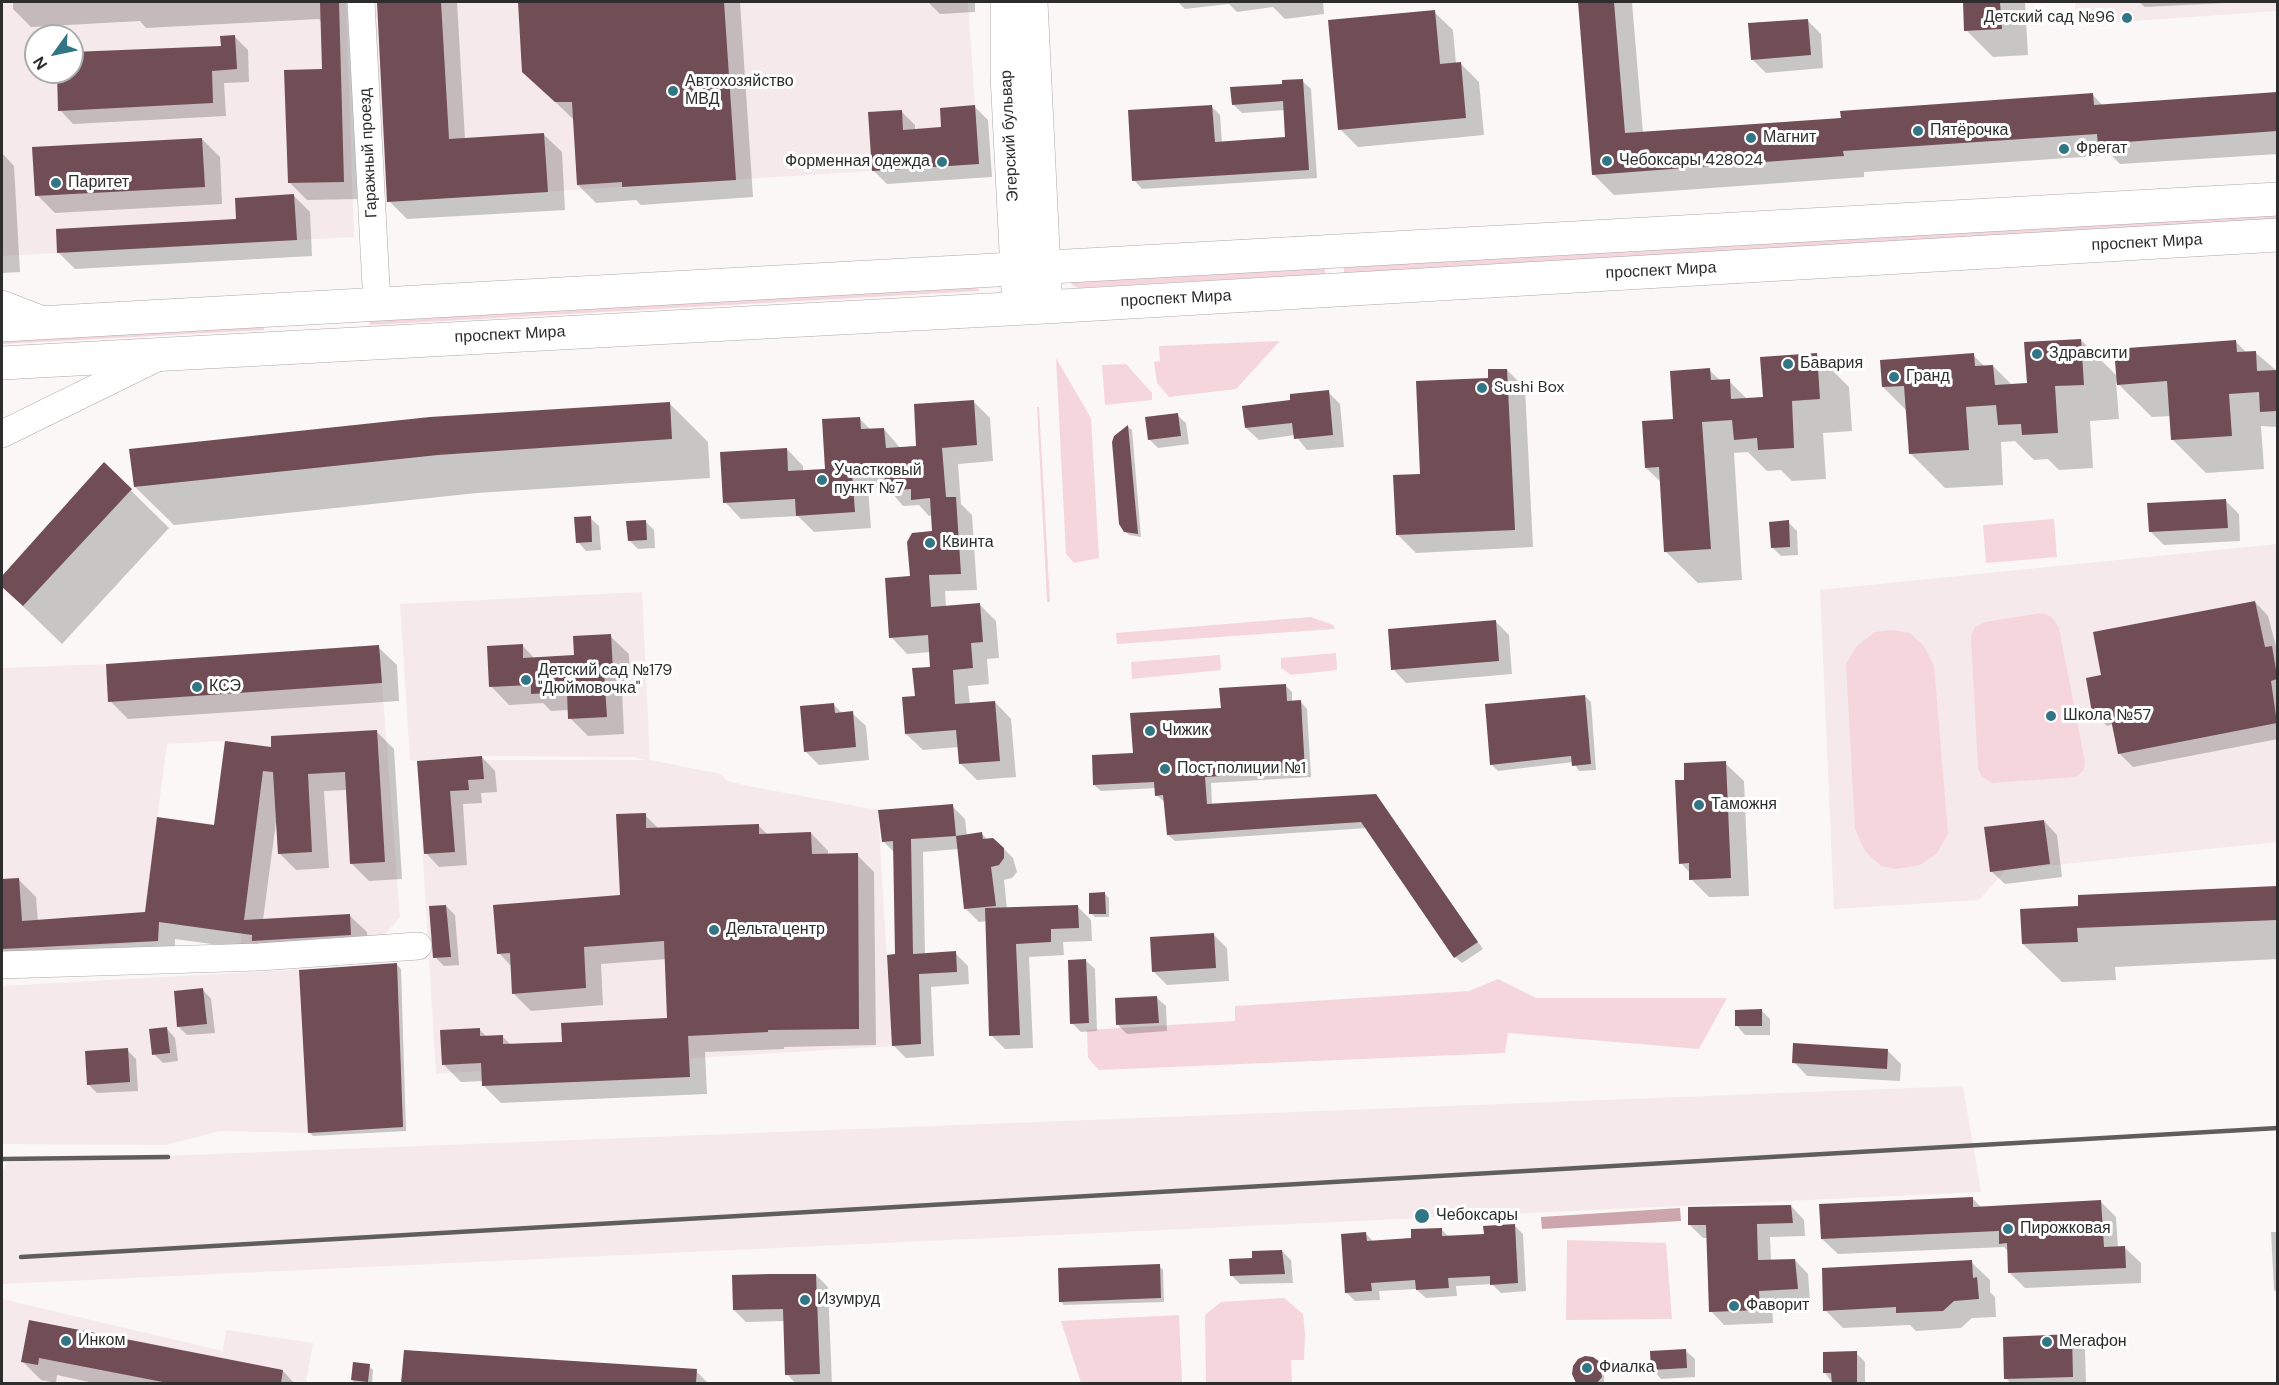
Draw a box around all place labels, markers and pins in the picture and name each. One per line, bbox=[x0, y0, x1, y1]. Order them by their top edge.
place label: Детский сад №96 bbox=[1984, 8, 2115, 28]
marker: Детский сад №96 bbox=[2120, 11, 2134, 25]
place label: Автохозяйство МВД bbox=[685, 72, 794, 110]
marker: Автохозяйство МВД bbox=[666, 84, 680, 98]
place label: Пятёрочка bbox=[1930, 121, 2008, 141]
marker: Пятёрочка bbox=[1911, 124, 1925, 138]
place label: Магнит bbox=[1763, 128, 1816, 148]
marker: Магнит bbox=[1744, 131, 1758, 145]
place label: Фрегат bbox=[2076, 139, 2127, 159]
marker: Фрегат bbox=[2057, 142, 2071, 156]
place label: Чебоксары 428024 bbox=[1619, 151, 1763, 171]
place label: Форменная одежда bbox=[785, 152, 930, 172]
marker: Чебоксары 428024 bbox=[1600, 154, 1614, 168]
marker: Форменная одежда bbox=[935, 155, 949, 169]
place label: Паритет bbox=[68, 173, 129, 193]
marker: Паритет bbox=[49, 176, 63, 190]
place label: Здравсити bbox=[2049, 344, 2127, 364]
marker: Здравсити bbox=[2030, 347, 2044, 361]
place label: Бавария bbox=[1800, 354, 1863, 374]
marker: Бавария bbox=[1781, 357, 1795, 371]
place label: Гранд bbox=[1906, 367, 1950, 387]
marker: Гранд bbox=[1887, 370, 1901, 384]
place label: Sushi Box bbox=[1494, 378, 1565, 398]
marker: Sushi Box bbox=[1475, 381, 1489, 395]
place label: Участковый пункт №7 bbox=[834, 461, 922, 499]
marker: Участковый пункт №7 bbox=[815, 473, 829, 487]
place label: Квинта bbox=[942, 533, 994, 553]
marker: Квинта bbox=[923, 536, 937, 550]
place label: Детский сад №179 "Дюймовочка" bbox=[538, 661, 672, 699]
marker: Детский сад №179 "Дюймовочка" bbox=[519, 673, 533, 687]
place label: КСЭ bbox=[209, 677, 241, 697]
marker: КСЭ bbox=[190, 680, 204, 694]
place label: Школа №57 bbox=[2063, 706, 2151, 726]
marker: Школа №57 bbox=[2044, 709, 2058, 723]
place label: Чижик bbox=[1162, 721, 1208, 741]
marker: Чижик bbox=[1143, 724, 1157, 738]
place label: Пост полиции №1 bbox=[1177, 759, 1306, 779]
marker: Пост полиции №1 bbox=[1158, 762, 1172, 776]
place label: Таможня bbox=[1711, 795, 1777, 815]
marker: Таможня bbox=[1692, 798, 1706, 812]
place label: Дельта центр bbox=[726, 920, 825, 940]
marker: Дельта центр bbox=[707, 923, 721, 937]
place label: Чебоксары bbox=[1436, 1206, 1518, 1226]
marker: Чебоксары bbox=[1413, 1207, 1431, 1225]
place label: Пирожковая bbox=[2020, 1219, 2111, 1239]
marker: Пирожковая bbox=[2001, 1222, 2015, 1236]
place label: Изумруд bbox=[817, 1290, 880, 1310]
marker: Изумруд bbox=[798, 1293, 812, 1307]
place label: Фаворит bbox=[1746, 1296, 1809, 1316]
marker: Фаворит bbox=[1727, 1299, 1741, 1313]
place label: Инком bbox=[78, 1331, 125, 1351]
place label: Мегафон bbox=[2059, 1332, 2127, 1352]
marker: Инком bbox=[59, 1334, 73, 1348]
marker: Мегафон bbox=[2040, 1335, 2054, 1349]
place label: Фиалка bbox=[1599, 1358, 1655, 1378]
marker: Фиалка bbox=[1580, 1361, 1594, 1375]

